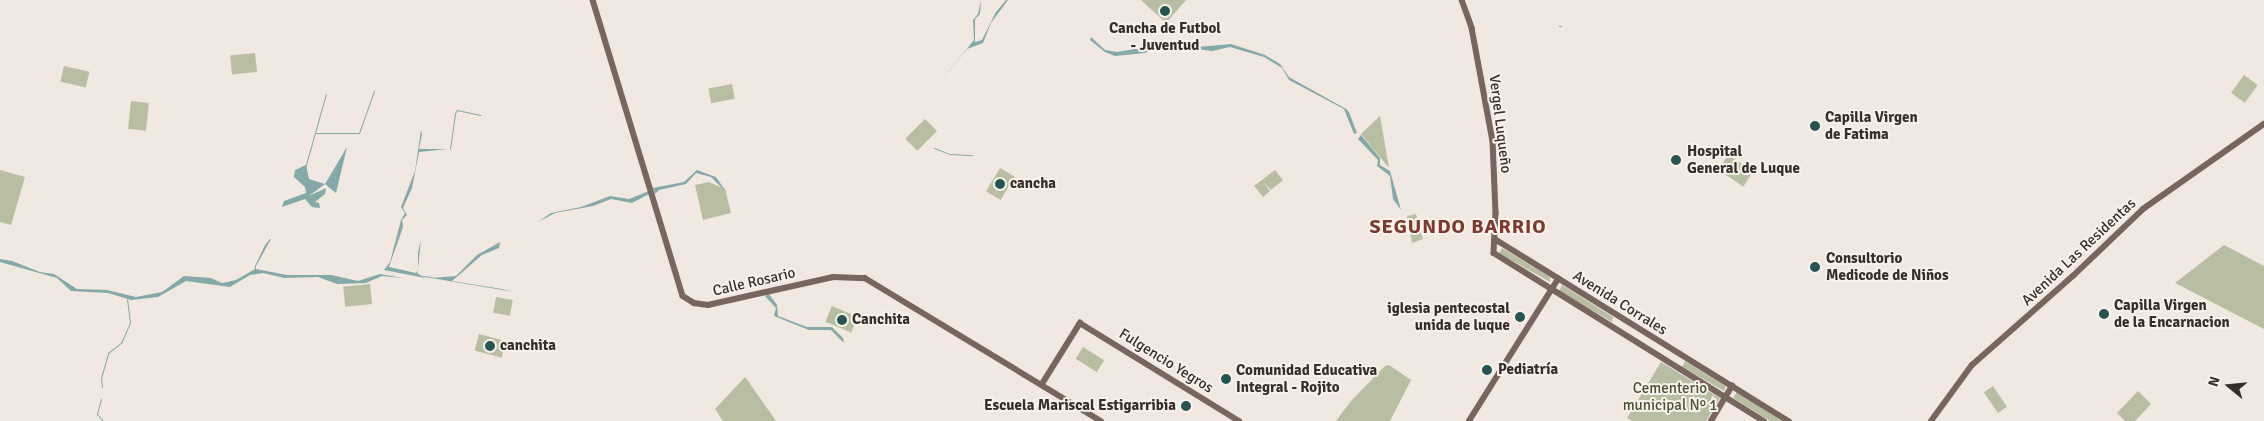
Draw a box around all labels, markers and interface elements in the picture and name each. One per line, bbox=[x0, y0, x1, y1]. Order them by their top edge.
marker: Cancha de Futbol - Juventud bbox=[1159, 5, 1171, 17]
place label: Cancha de Futbol - Juventud bbox=[1109, 19, 1221, 54]
street label: Vergel Luqueño bbox=[1485, 74, 1515, 174]
place label: Capilla Virgen de Fatima bbox=[1825, 108, 1918, 143]
marker: Capilla Virgen de Fatima bbox=[1809, 120, 1821, 132]
place label: Hospital General de Luque bbox=[1687, 142, 1800, 177]
marker: Hospital General de Luque bbox=[1669, 153, 1683, 167]
place label: cancha bbox=[1010, 175, 1056, 193]
marker: cancha bbox=[994, 178, 1006, 190]
street label: Avenida Las Residentas bbox=[2018, 194, 2140, 310]
district label: SEGUNDO BARRIO bbox=[1368, 214, 1548, 238]
place label: Consultorio Medicode de Niños bbox=[1826, 249, 1949, 284]
marker: Consultorio Medicode de Niños bbox=[1808, 260, 1822, 274]
street label: Calle Rosario bbox=[711, 264, 797, 300]
street label: Avenida Corrales bbox=[1570, 267, 1670, 339]
place label: Capilla Virgen de la Encarnacion bbox=[2114, 296, 2230, 331]
place label: iglesia pentecostal unida de luque bbox=[1387, 299, 1510, 334]
marker: Capilla Virgen de la Encarnacion bbox=[2098, 308, 2110, 320]
place label: Canchita bbox=[852, 311, 910, 329]
marker: iglesia pentecostal unida de luque bbox=[1514, 311, 1526, 323]
marker: Canchita bbox=[836, 314, 848, 326]
street label: Fulgencio Yegros bbox=[1116, 325, 1216, 397]
place label: canchita bbox=[500, 337, 556, 355]
marker: canchita bbox=[484, 340, 496, 352]
place label: Comunidad Educativa Integral - Rojito bbox=[1236, 361, 1377, 396]
place label: Pediatría bbox=[1498, 361, 1558, 379]
north arrow bbox=[2204, 361, 2254, 411]
marker: Pediatría bbox=[1480, 363, 1494, 377]
marker: Comunidad Educativa Integral - Rojito bbox=[1220, 373, 1232, 385]
text: N bbox=[2205, 374, 2224, 389]
park label: Cementerio municipal Nº 1 bbox=[1623, 379, 1717, 414]
place label: Escuela Mariscal Estigarribia bbox=[984, 397, 1176, 415]
marker: Escuela Mariscal Estigarribia bbox=[1180, 400, 1192, 412]

